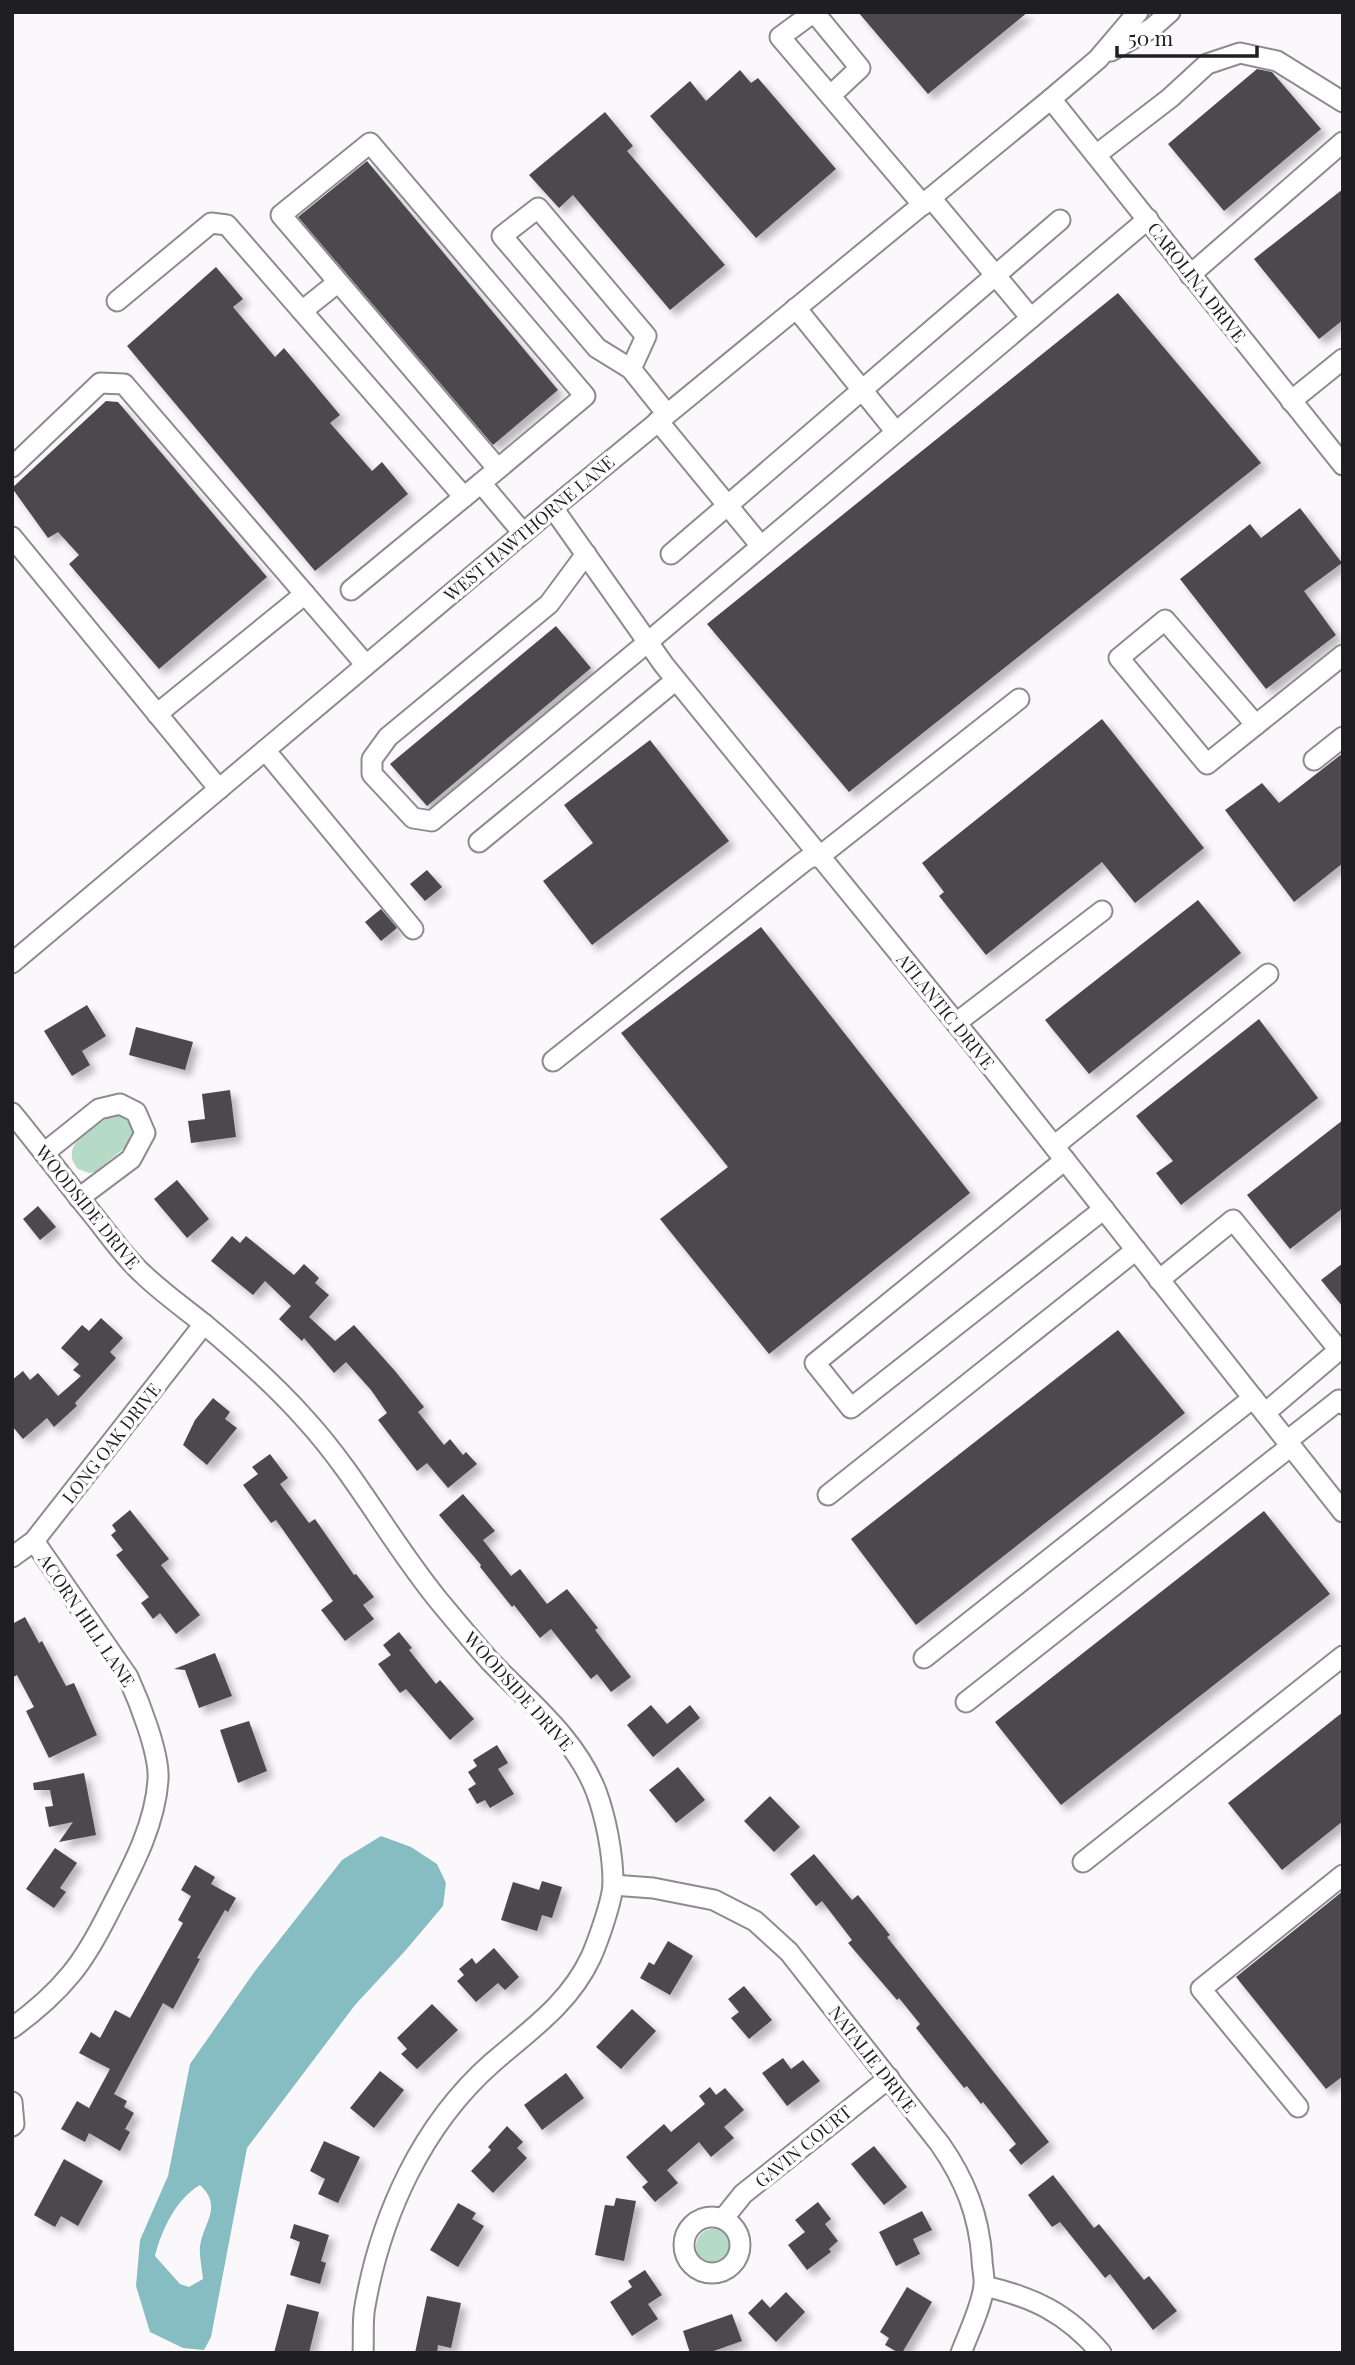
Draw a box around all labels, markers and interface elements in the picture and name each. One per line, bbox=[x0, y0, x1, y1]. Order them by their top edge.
scale bar bbox=[1117, 14, 1257, 58]
text: 50 m bbox=[1128, 23, 1174, 51]
street label: CAROLINA DRIVE bbox=[1143, 217, 1251, 347]
street label: WEST HAWTHORNE LANE bbox=[438, 450, 619, 607]
street label: ATLANTIC DRIVE bbox=[891, 947, 1000, 1074]
street label: WOODSIDE DRIVE bbox=[30, 1139, 145, 1274]
street label: LONG OAK DRIVE bbox=[56, 1378, 166, 1508]
street label: ACORN HILL LANE bbox=[33, 1548, 141, 1691]
street label: WOODSIDE DRIVE bbox=[458, 1626, 579, 1756]
street label: NATALIE DRIVE bbox=[824, 2001, 922, 2117]
street label: GAVIN COURT bbox=[749, 2099, 857, 2193]

